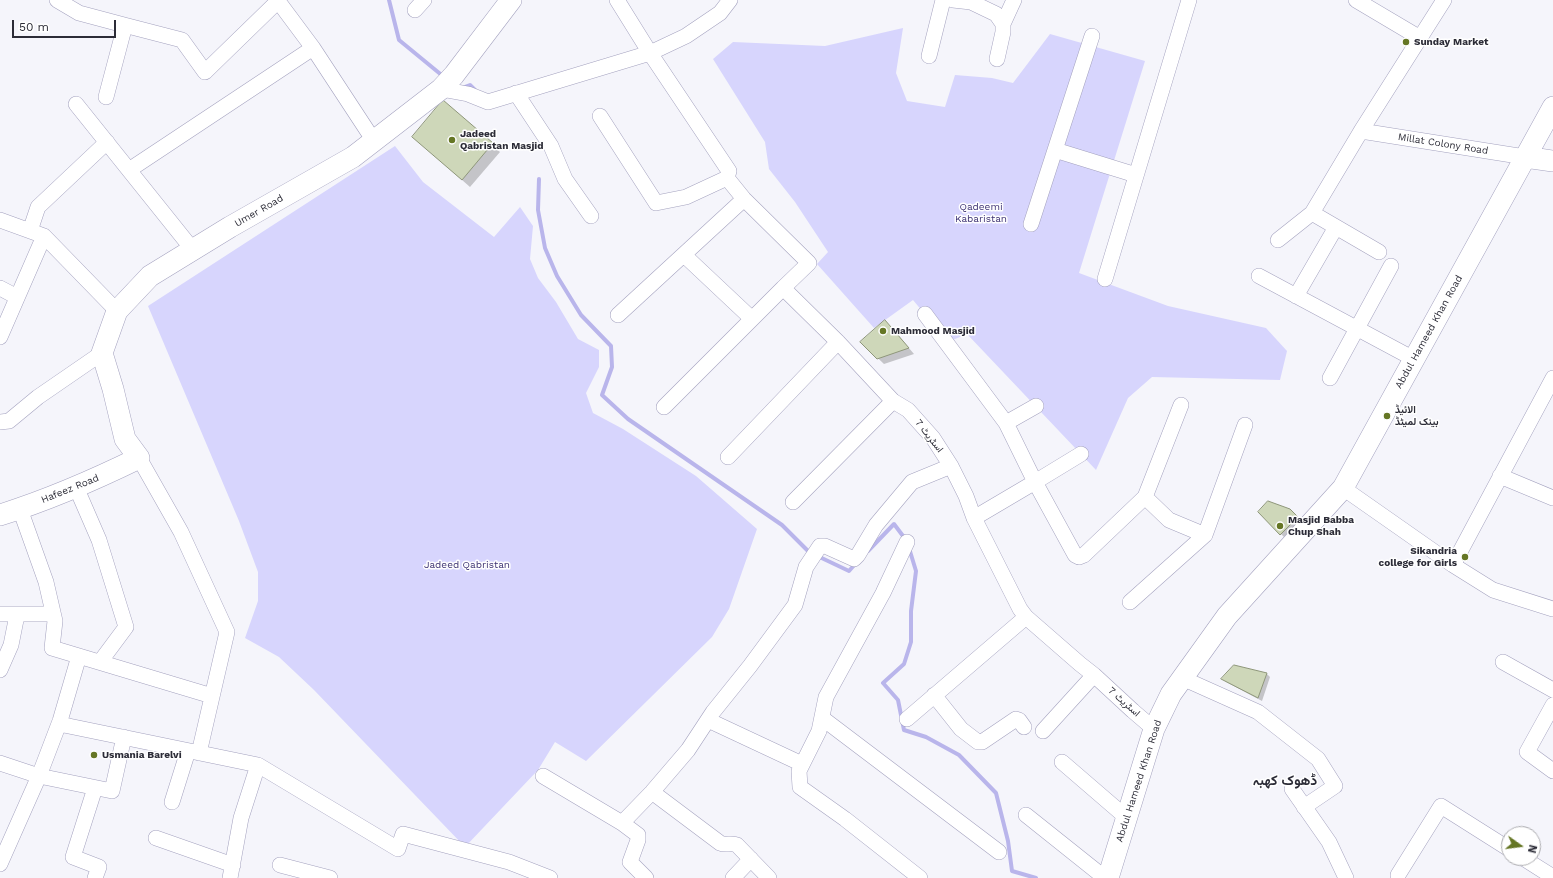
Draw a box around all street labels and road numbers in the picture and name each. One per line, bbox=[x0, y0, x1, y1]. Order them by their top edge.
street label: Millat Colony Road bbox=[1397, 131, 1489, 157]
street label: Umer Road bbox=[233, 192, 285, 230]
street label: Abdul Hameed Khan Road bbox=[1393, 273, 1465, 391]
street label: اسٹریٹ 7 bbox=[912, 417, 946, 455]
street label: Hafeez Road bbox=[39, 472, 101, 506]
street label: اسٹریٹ 7 bbox=[1106, 685, 1142, 719]
street label: Abdul Hameed Khan Road bbox=[1114, 718, 1164, 844]

